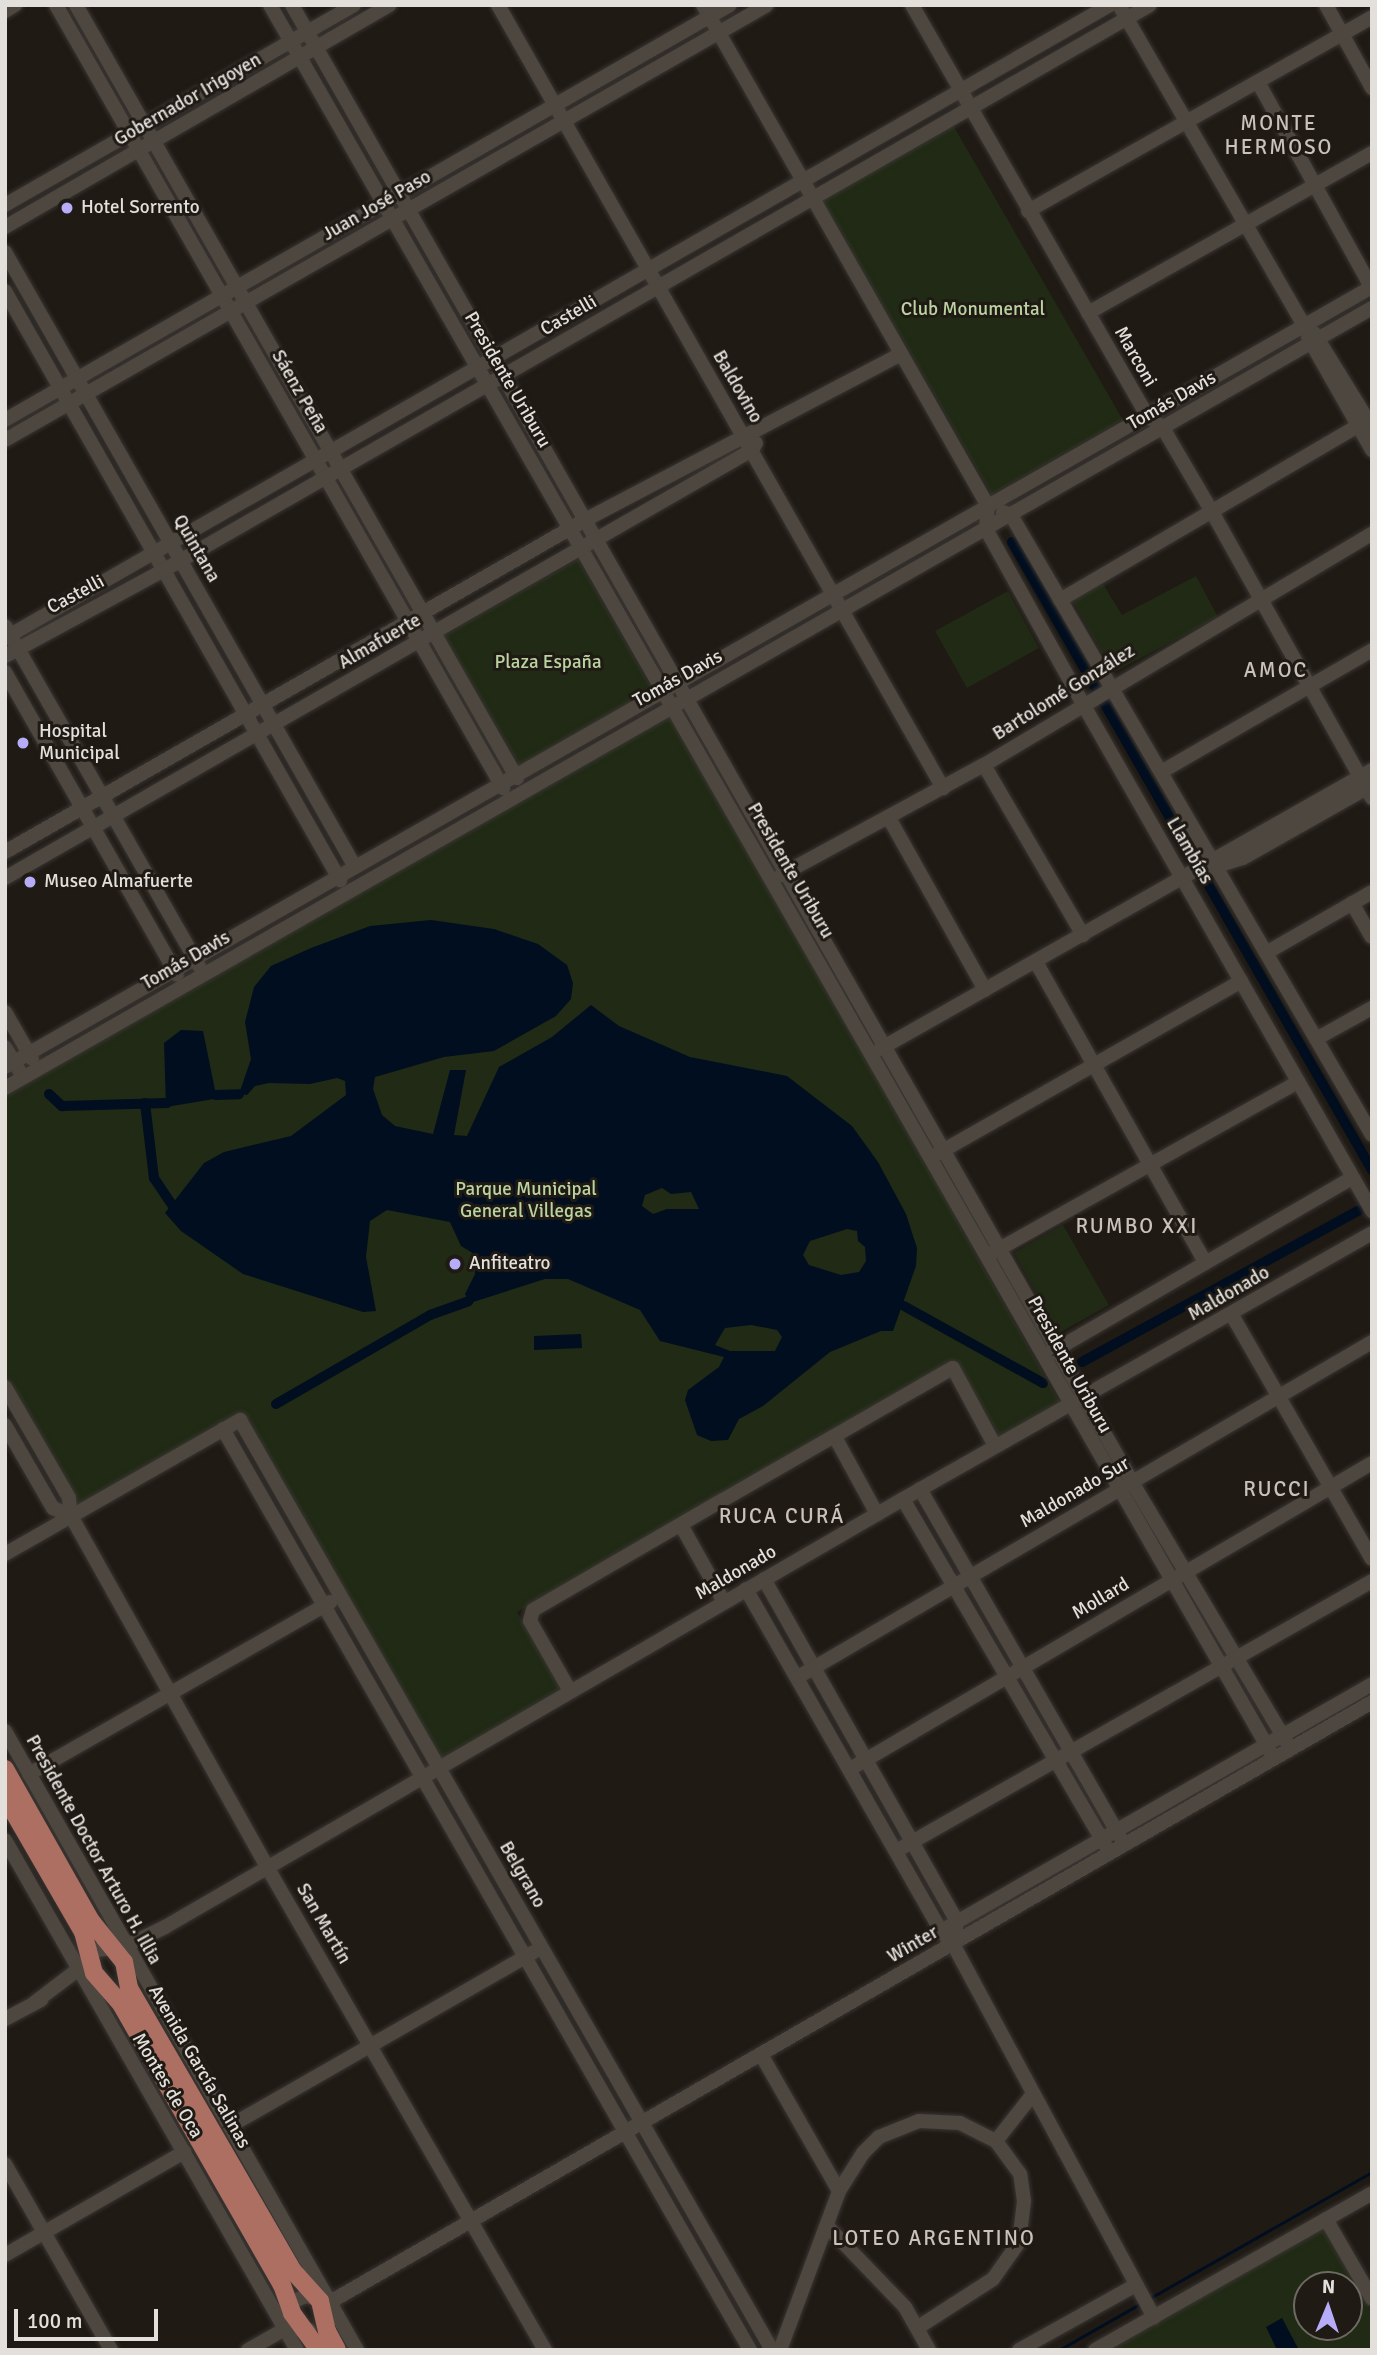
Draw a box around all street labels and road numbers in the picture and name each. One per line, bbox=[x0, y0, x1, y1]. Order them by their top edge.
street label: Gobernador Irigoyen bbox=[110, 49, 266, 151]
street label: Juan José Paso bbox=[319, 166, 435, 246]
street label: Castelli bbox=[537, 291, 601, 341]
street label: Presidente Uriburu bbox=[459, 308, 555, 452]
street label: Marconi bbox=[1109, 323, 1161, 391]
street label: Sáenz Peña bbox=[266, 346, 332, 438]
street label: Baldovino bbox=[707, 347, 767, 427]
street label: Tomás Davis bbox=[1124, 367, 1220, 435]
street label: Quintana bbox=[168, 511, 224, 587]
street label: Castelli bbox=[44, 571, 108, 619]
street label: Almafuerte bbox=[335, 609, 425, 675]
street label: Bartolomé González bbox=[989, 640, 1139, 746]
street label: Tomás Davis bbox=[630, 645, 726, 713]
street label: Presidente Uriburu bbox=[742, 799, 838, 943]
street label: Llambías bbox=[1161, 814, 1217, 888]
street label: Tomás Davis bbox=[138, 927, 234, 995]
street label: Maldonado bbox=[1184, 1262, 1274, 1326]
street label: Presidente Uriburu bbox=[1022, 1292, 1116, 1438]
street label: Maldonado Sur bbox=[1016, 1453, 1134, 1533]
street label: Maldonado bbox=[691, 1541, 781, 1605]
street label: Mollard bbox=[1068, 1573, 1134, 1625]
street label: Presidente Doctor Arturo H. Illia bbox=[20, 1731, 166, 1969]
street label: Belgrano bbox=[494, 1838, 550, 1912]
street label: San Martín bbox=[291, 1880, 355, 1968]
street label: Winter bbox=[884, 1921, 942, 1969]
street label: Avenida García Salinas bbox=[143, 1981, 255, 2153]
street label: Montes de Oca bbox=[127, 2029, 207, 2143]

